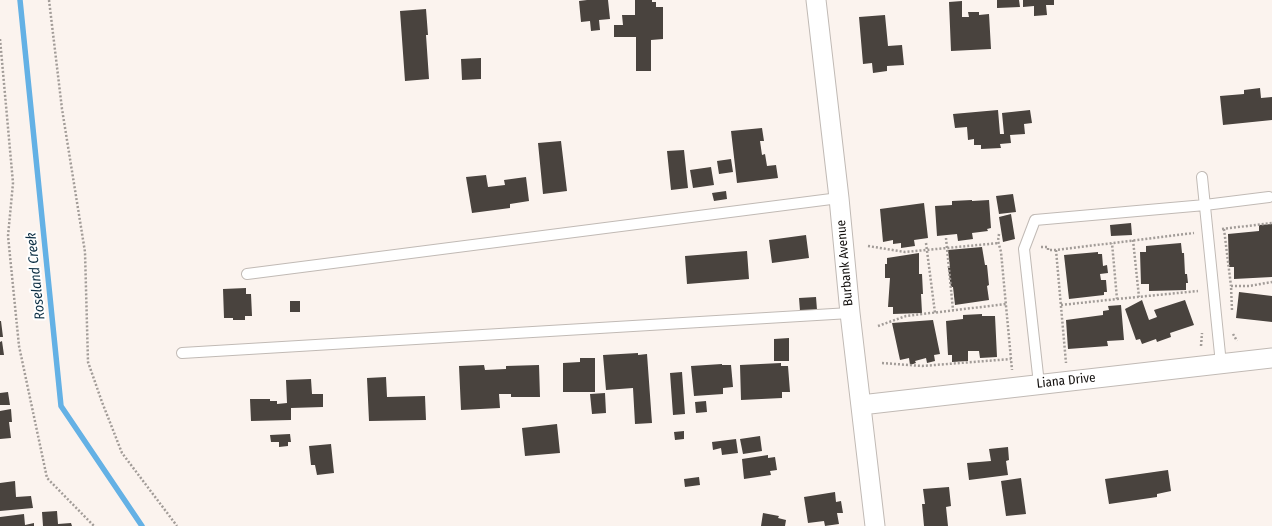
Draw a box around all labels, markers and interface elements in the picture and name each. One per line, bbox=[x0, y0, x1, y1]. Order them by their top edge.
street label: Burbank Avenue bbox=[833, 219, 857, 307]
water label: Roseland Creek bbox=[23, 232, 49, 320]
street label: Liana Drive bbox=[1036, 370, 1096, 392]

